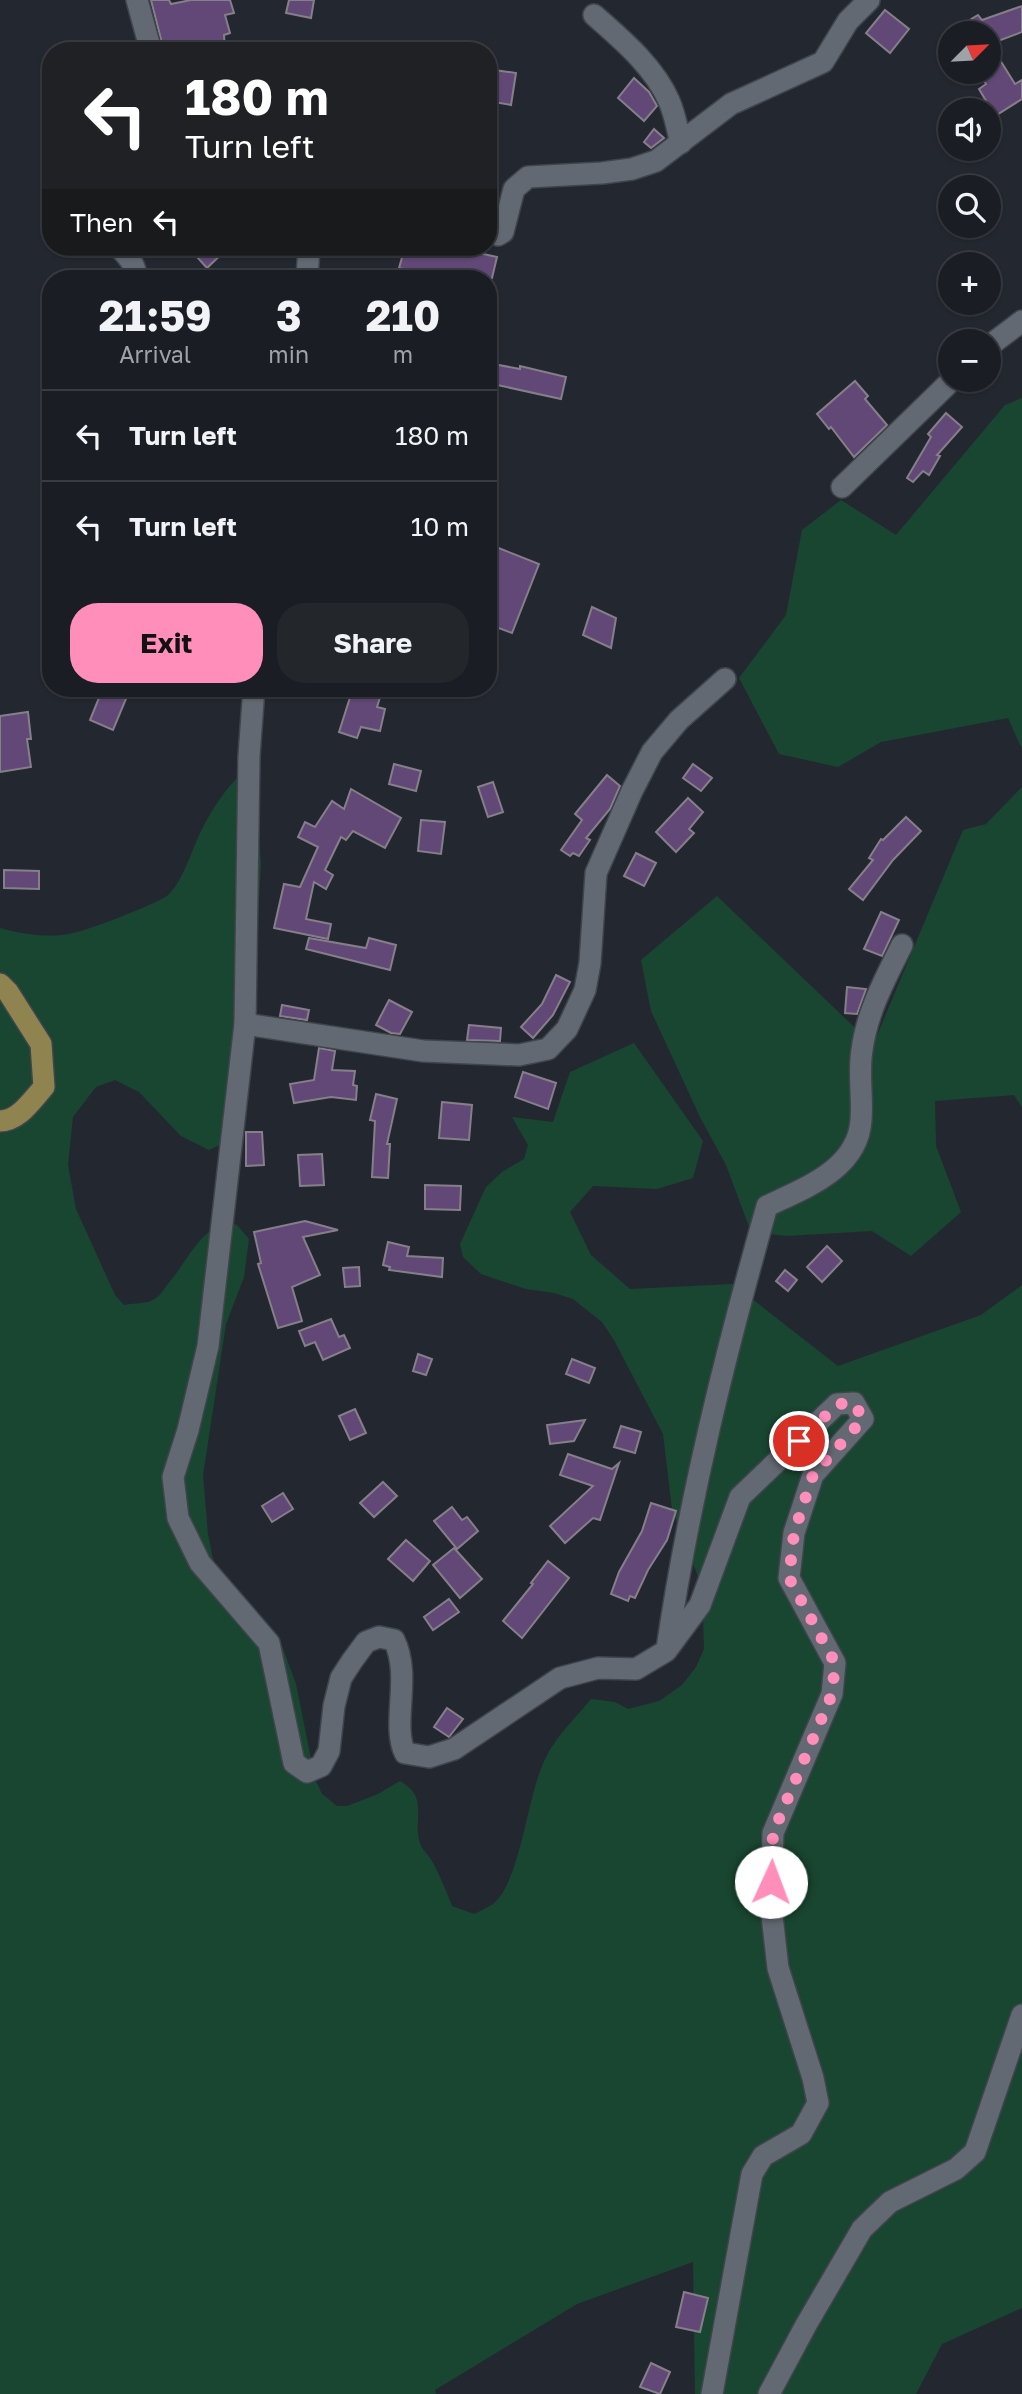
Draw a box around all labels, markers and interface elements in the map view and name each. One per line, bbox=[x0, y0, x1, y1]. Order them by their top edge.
north arrow bbox=[938, 21, 1001, 84]
map controls bbox=[938, 21, 1001, 392]
text: 180 m bbox=[185, 67, 329, 126]
icon: left bbox=[70, 70, 161, 161]
button: sound bbox=[938, 98, 1001, 161]
text: Turn left bbox=[185, 127, 314, 165]
button: search bbox=[938, 175, 1001, 238]
icon: left bbox=[147, 203, 185, 241]
text: Then bbox=[70, 207, 133, 238]
button: + bbox=[938, 252, 1001, 315]
text: 21:59 bbox=[99, 290, 212, 340]
text: 3 bbox=[276, 290, 302, 340]
text: 210 bbox=[366, 290, 440, 340]
button: − bbox=[938, 329, 1001, 392]
text: Arrival bbox=[119, 340, 191, 368]
text: min bbox=[268, 340, 309, 368]
text: m bbox=[393, 340, 413, 368]
icon: left bbox=[70, 417, 108, 455]
text: Turn left bbox=[129, 420, 237, 451]
text: 180 m bbox=[395, 420, 469, 451]
icon: left bbox=[70, 508, 108, 546]
text: Turn left bbox=[129, 511, 237, 542]
text: 10 m bbox=[411, 511, 469, 542]
button: Exit bbox=[70, 603, 263, 683]
button: Share bbox=[277, 603, 469, 683]
pin bbox=[769, 1411, 829, 1471]
icon: arrive bbox=[780, 1422, 818, 1460]
position arrow bbox=[734, 1845, 808, 1919]

